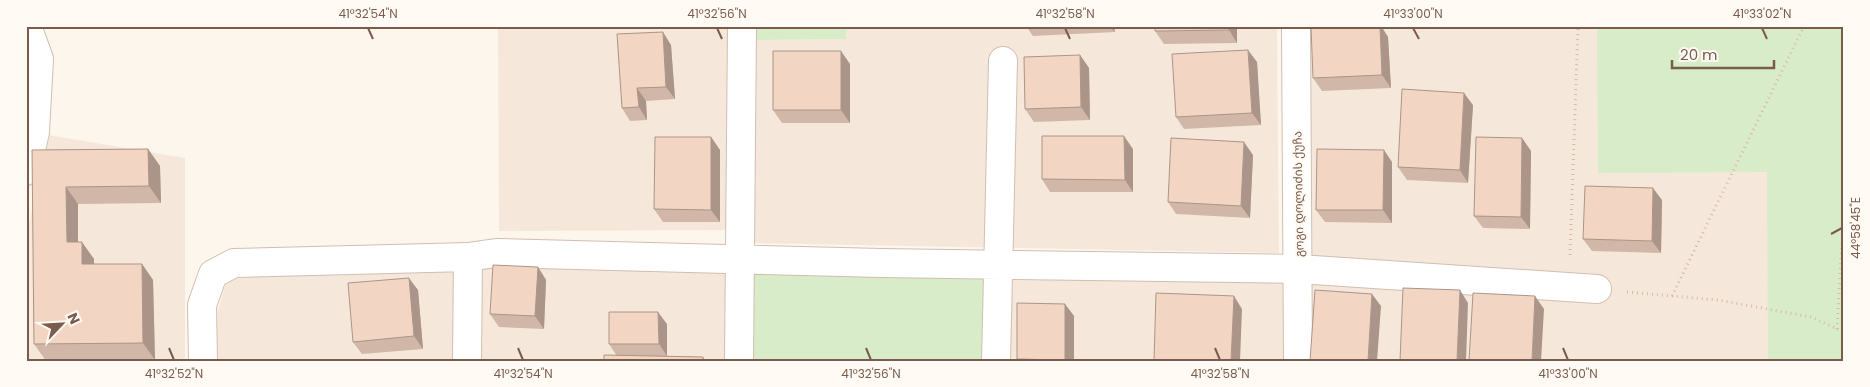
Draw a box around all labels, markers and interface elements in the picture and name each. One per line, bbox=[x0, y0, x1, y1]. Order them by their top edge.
text: 41°32'54"N bbox=[338, 5, 398, 22]
text: 41°32'56"N bbox=[687, 5, 747, 22]
text: 41°32'58"N bbox=[1035, 5, 1095, 22]
text: 41°33'00"N bbox=[1383, 5, 1443, 22]
text: 41°33'02"N bbox=[1733, 5, 1791, 22]
scale bar bbox=[1672, 38, 1775, 70]
text: 20 m bbox=[1680, 44, 1718, 65]
street label: გოგი დოლიძის ქუჩა bbox=[1288, 131, 1308, 257]
text: 44°58'45"E bbox=[1847, 197, 1864, 259]
north arrow bbox=[38, 300, 88, 350]
text: N bbox=[62, 310, 85, 328]
text: 41°32'52"N bbox=[145, 365, 203, 382]
text: 41°32'54"N bbox=[493, 365, 553, 382]
text: 41°32'56"N bbox=[841, 365, 901, 382]
text: 41°32'58"N bbox=[1190, 365, 1250, 382]
text: 41°33'00"N bbox=[1538, 365, 1598, 382]

